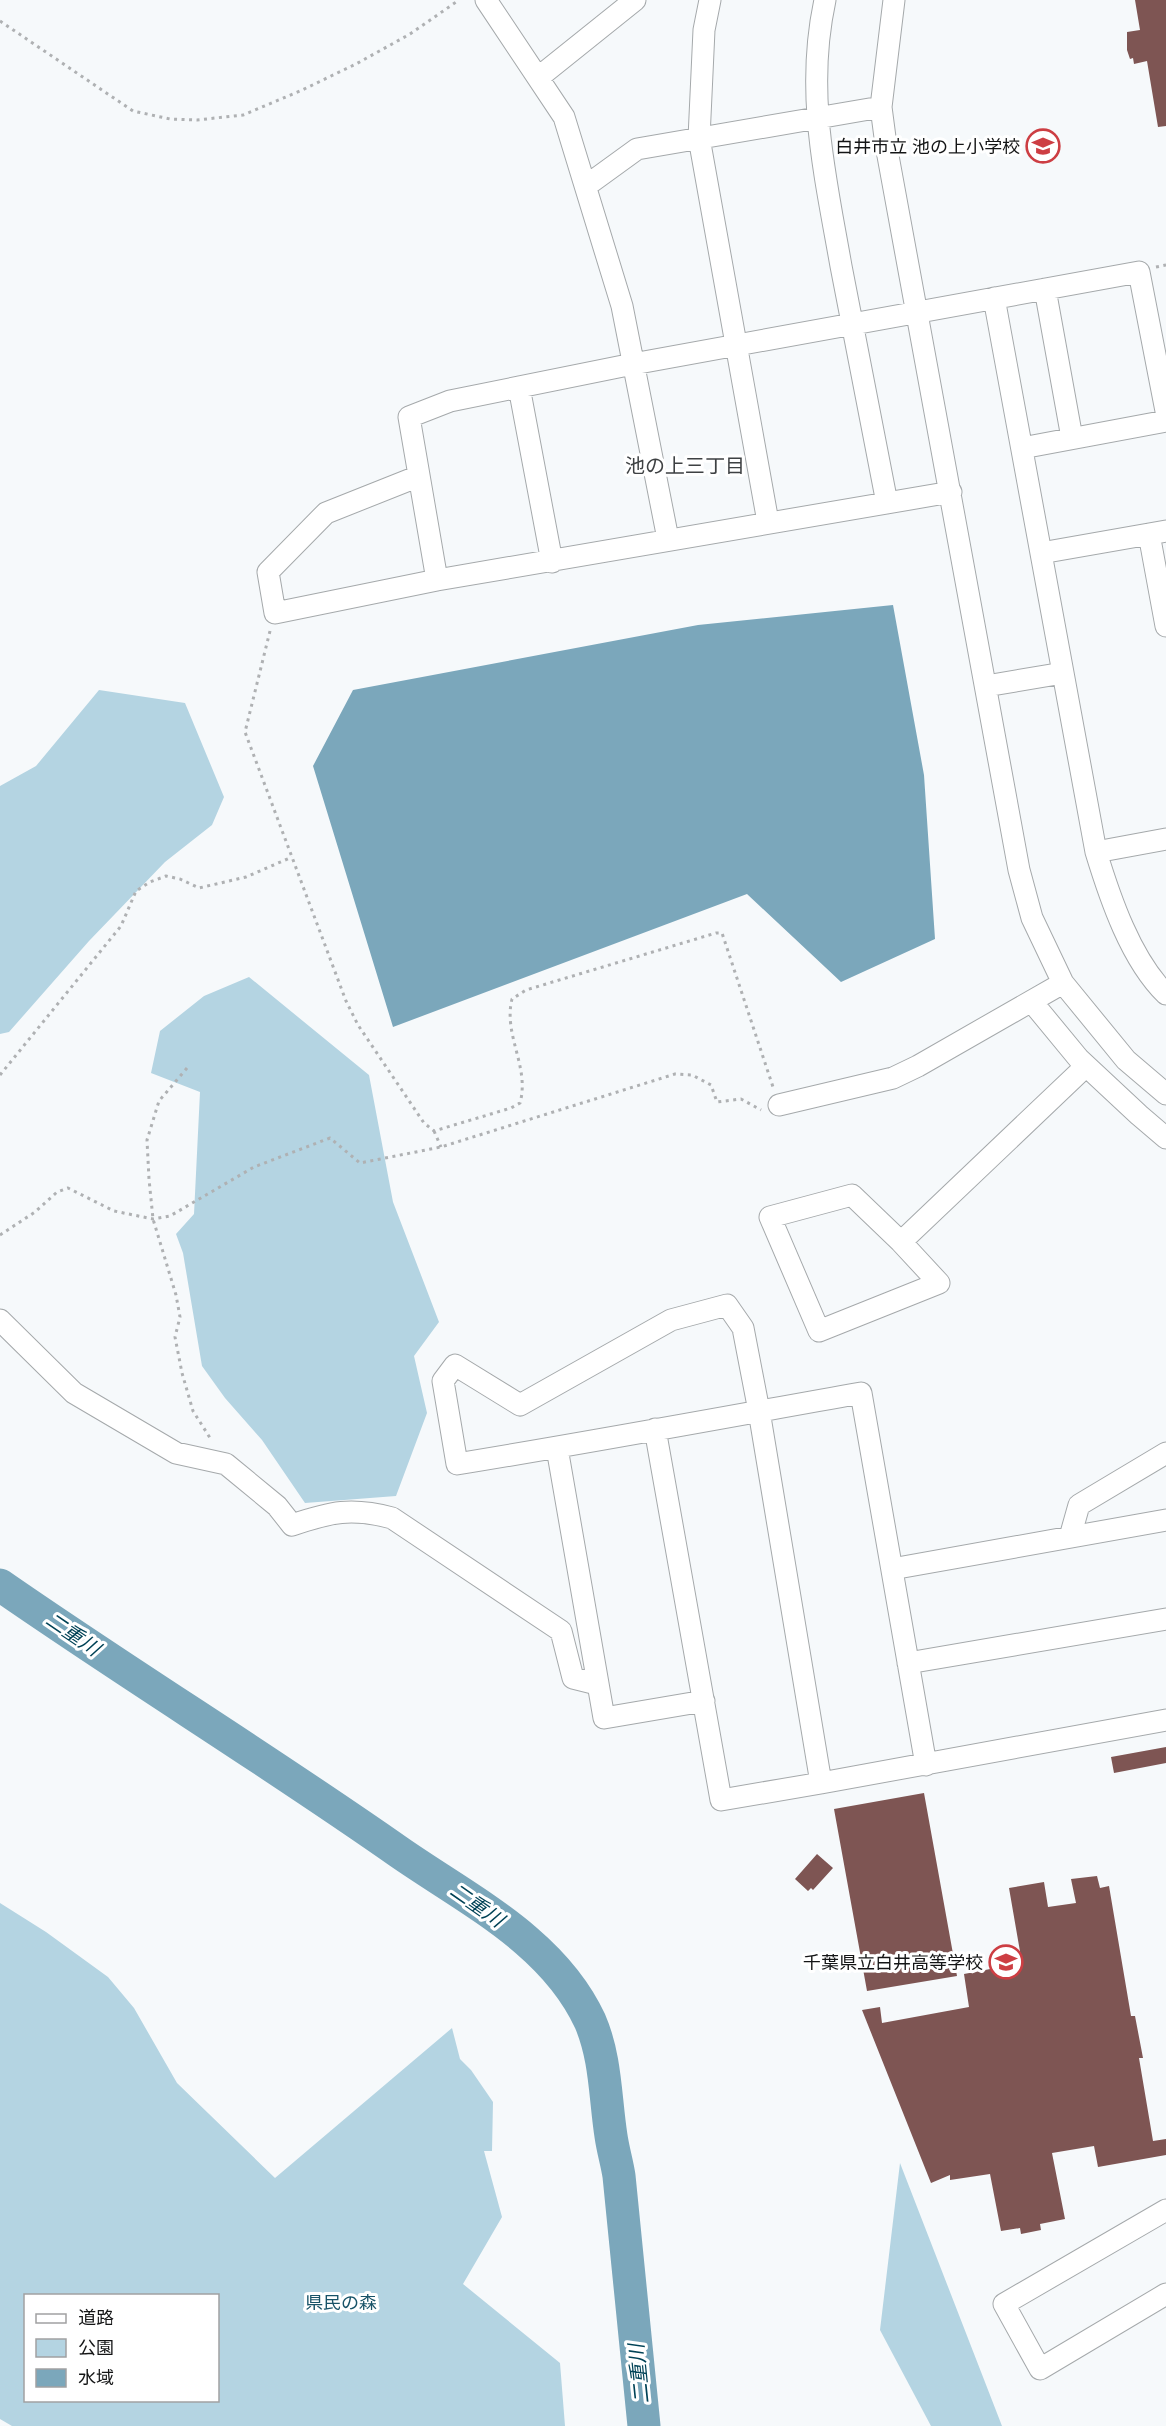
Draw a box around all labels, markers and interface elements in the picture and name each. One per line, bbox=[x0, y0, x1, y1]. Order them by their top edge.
school or university icon: 白井市立 池の上小学校 bbox=[1025, 128, 1061, 164]
place label: 白井市立 池の上小学校 bbox=[835, 135, 1020, 158]
district label: 池の上三丁目 bbox=[625, 453, 745, 479]
water label: 二重川 bbox=[41, 1606, 107, 1663]
water label: 二重川 bbox=[445, 1877, 511, 1934]
school or university icon: 千葉県立白井高等学校 bbox=[988, 1944, 1024, 1980]
place label: 千葉県立白井高等学校 bbox=[803, 1951, 983, 1974]
park label: 県民の森 bbox=[305, 2291, 377, 2314]
legend bbox=[24, 2294, 219, 2402]
text: 道路 bbox=[78, 2306, 114, 2329]
text: 公園 bbox=[78, 2336, 114, 2359]
water label: 二重川 bbox=[623, 2341, 655, 2405]
text: 水域 bbox=[78, 2366, 114, 2389]

